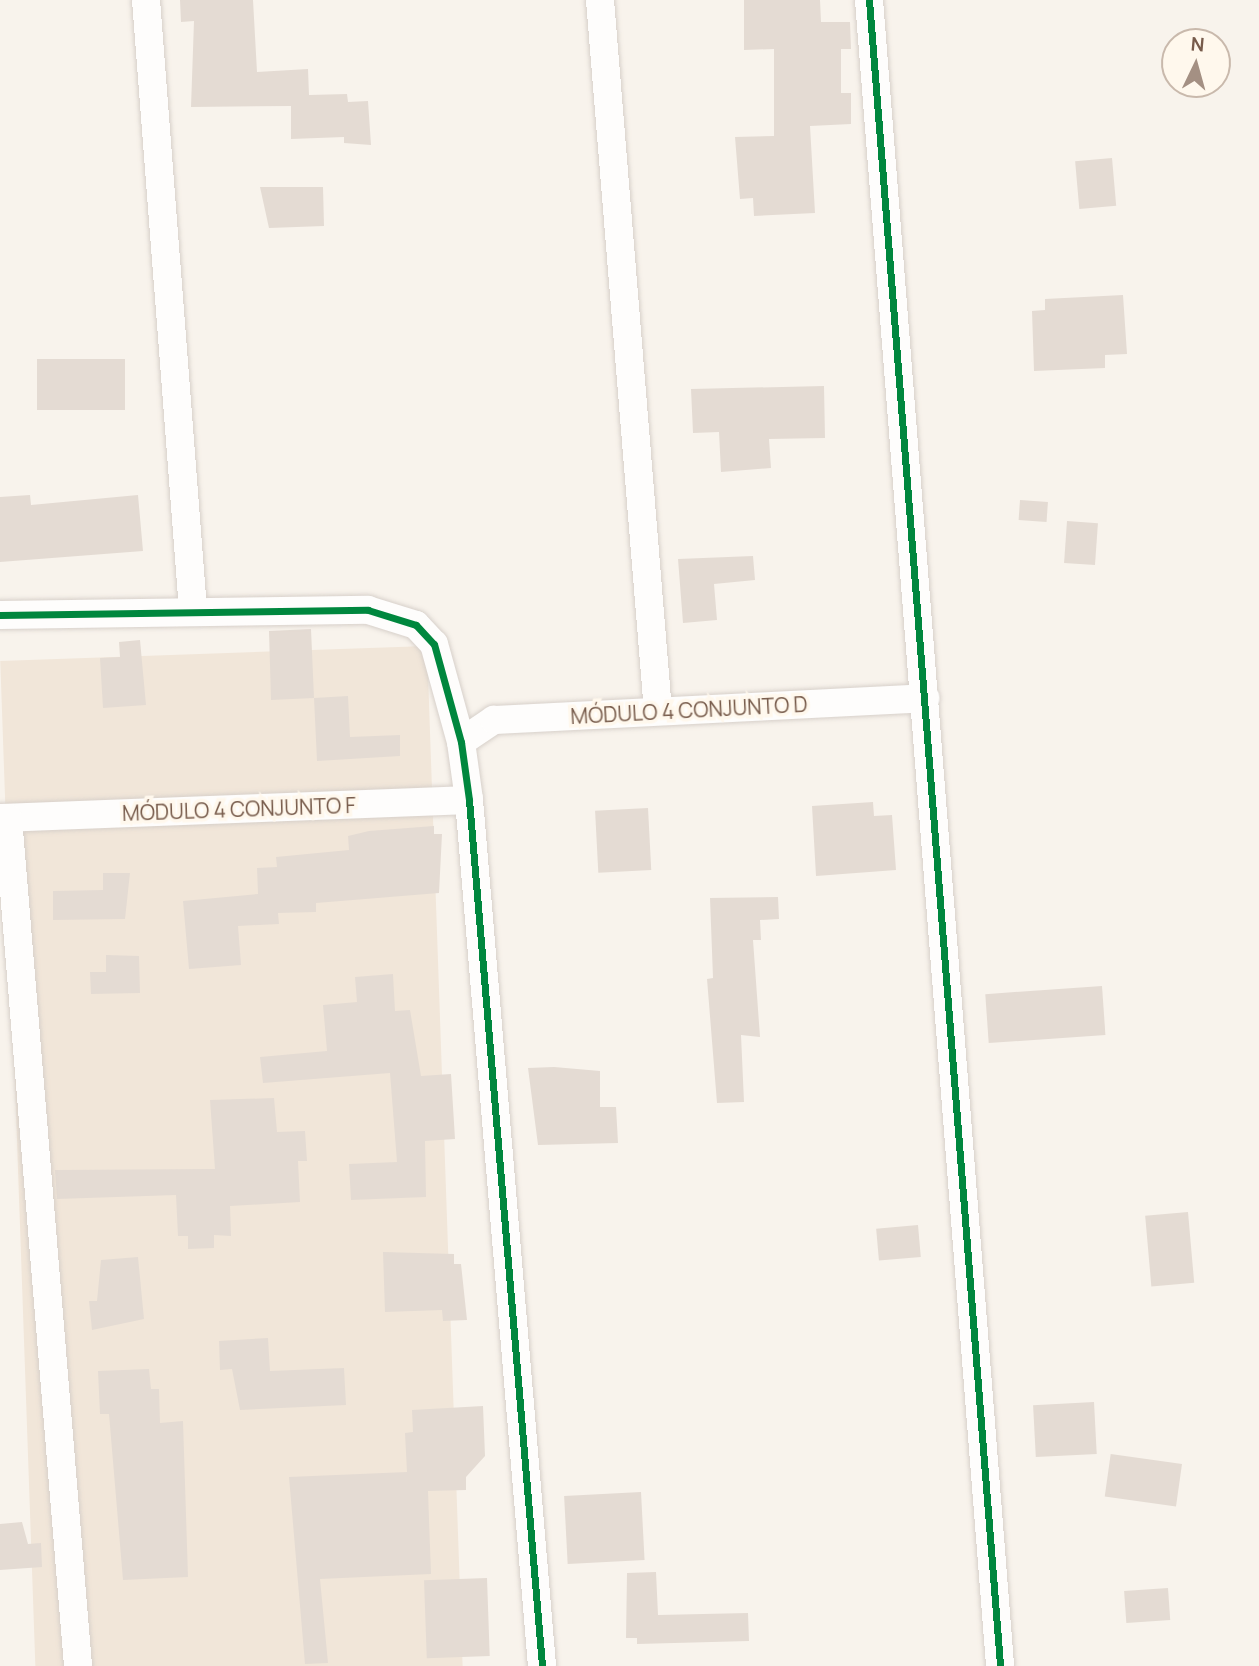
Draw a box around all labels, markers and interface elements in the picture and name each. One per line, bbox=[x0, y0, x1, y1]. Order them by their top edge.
north arrow bbox=[1161, 28, 1231, 98]
text: N bbox=[1190, 31, 1206, 58]
street label: MÓDULO 4 CONJUNTO D bbox=[570, 691, 808, 729]
street label: MÓDULO 4 CONJUNTO F bbox=[122, 792, 356, 826]

